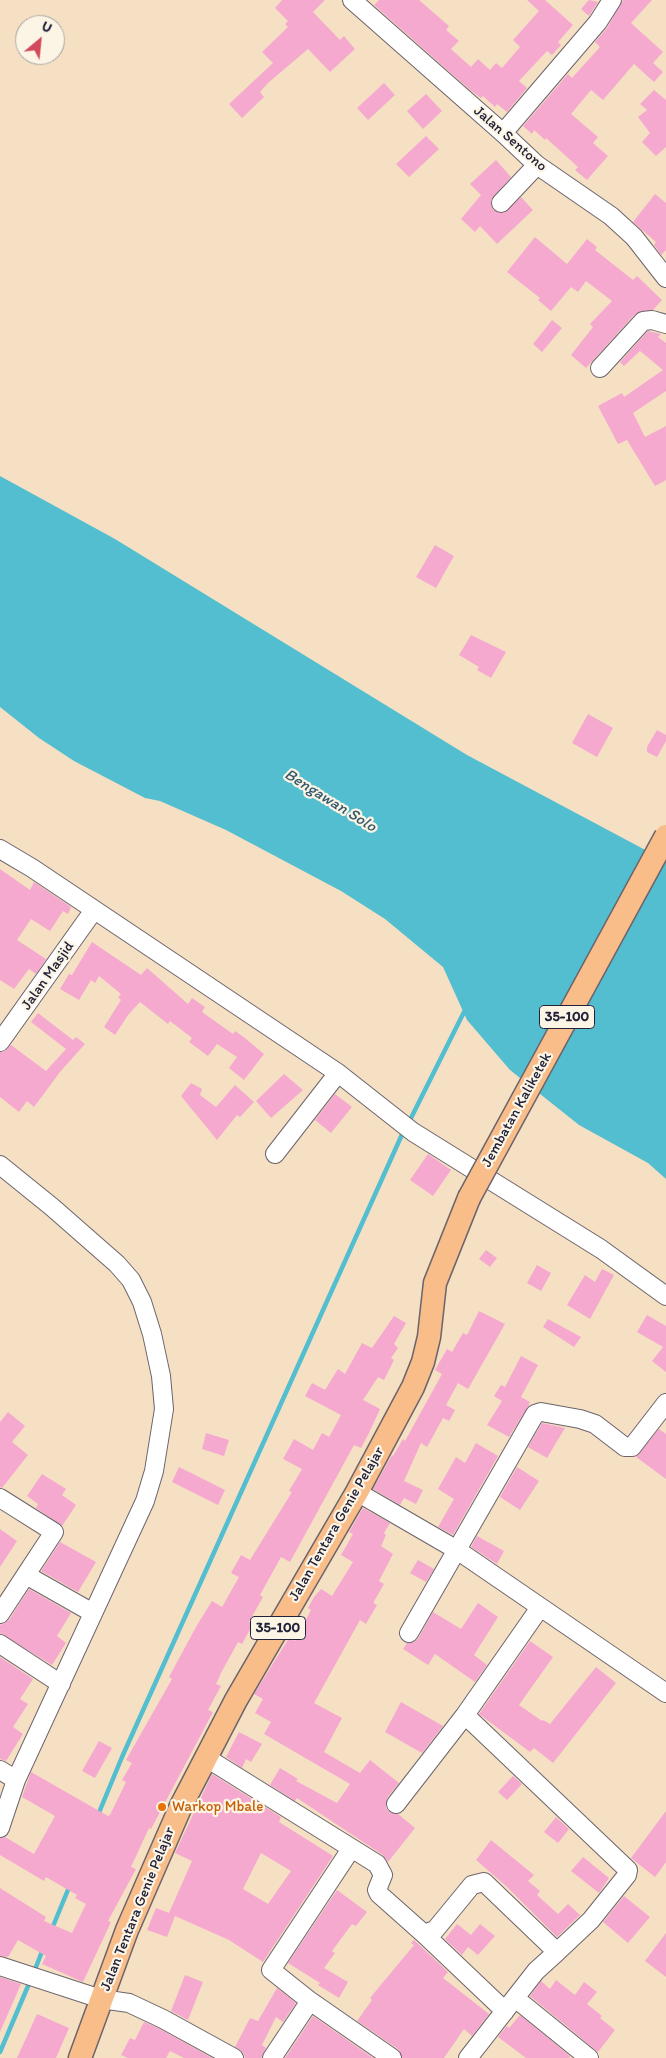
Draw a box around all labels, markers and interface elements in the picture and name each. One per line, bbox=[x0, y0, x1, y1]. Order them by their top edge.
north arrow bbox=[15, 15, 65, 65]
text: U bbox=[39, 18, 55, 37]
street label: Jalan Sentono bbox=[470, 102, 550, 176]
water label: Bengawan Solo bbox=[281, 765, 379, 837]
street label: Jalan Masjid bbox=[18, 938, 78, 1014]
road number: 35-100 bbox=[540, 1006, 594, 1028]
street label: Jembatan Kaliketek bbox=[478, 1049, 556, 1171]
street label: Jalan Tentara Genie Pelajar bbox=[285, 1444, 389, 1604]
road number: 35-100 bbox=[250, 1616, 306, 1640]
place label: Warkop Mbale bbox=[172, 1798, 263, 1816]
marker: Warkop Mbale bbox=[156, 1801, 168, 1813]
street label: Jalan Tentara Genie Pelajar bbox=[97, 1824, 179, 1994]

